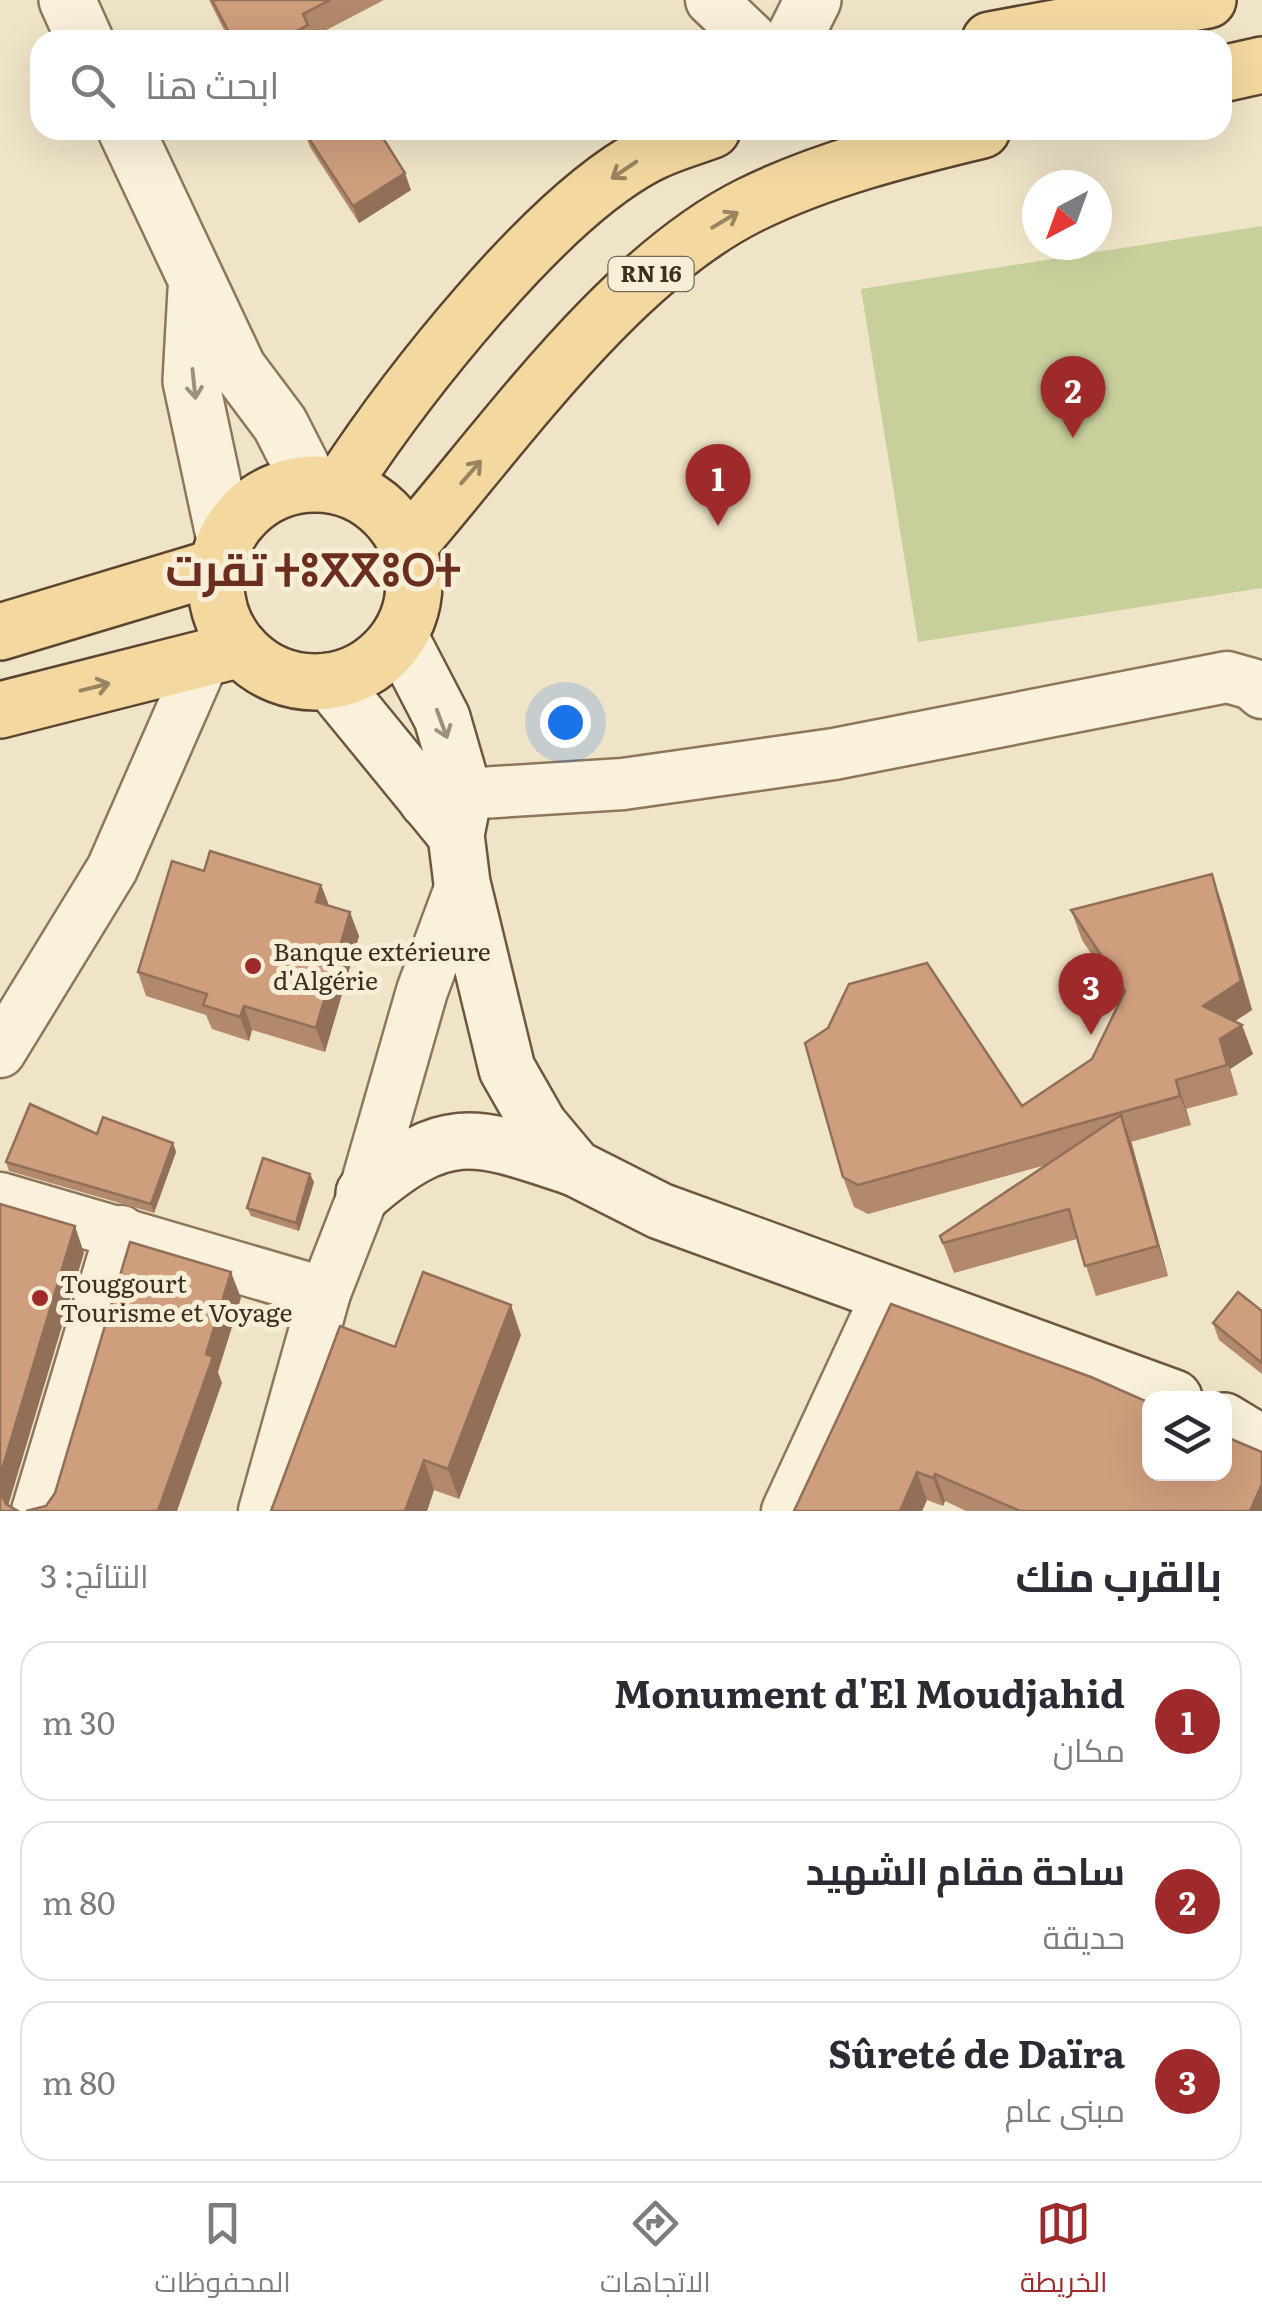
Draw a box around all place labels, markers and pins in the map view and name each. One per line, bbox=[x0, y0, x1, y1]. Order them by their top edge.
pin: 2 bbox=[1040, 356, 1106, 438]
pin: 1 bbox=[686, 444, 750, 526]
place label: Banque extérieure d'Algérie bbox=[273, 932, 491, 998]
pin: 3 bbox=[1058, 952, 1124, 1035]
marker: Banque extérieure d'Algérie bbox=[242, 955, 264, 977]
place label: Touggourt Tourisme et Voyage bbox=[60, 1264, 293, 1330]
marker: Touggourt Tourisme et Voyage bbox=[29, 1287, 51, 1309]

